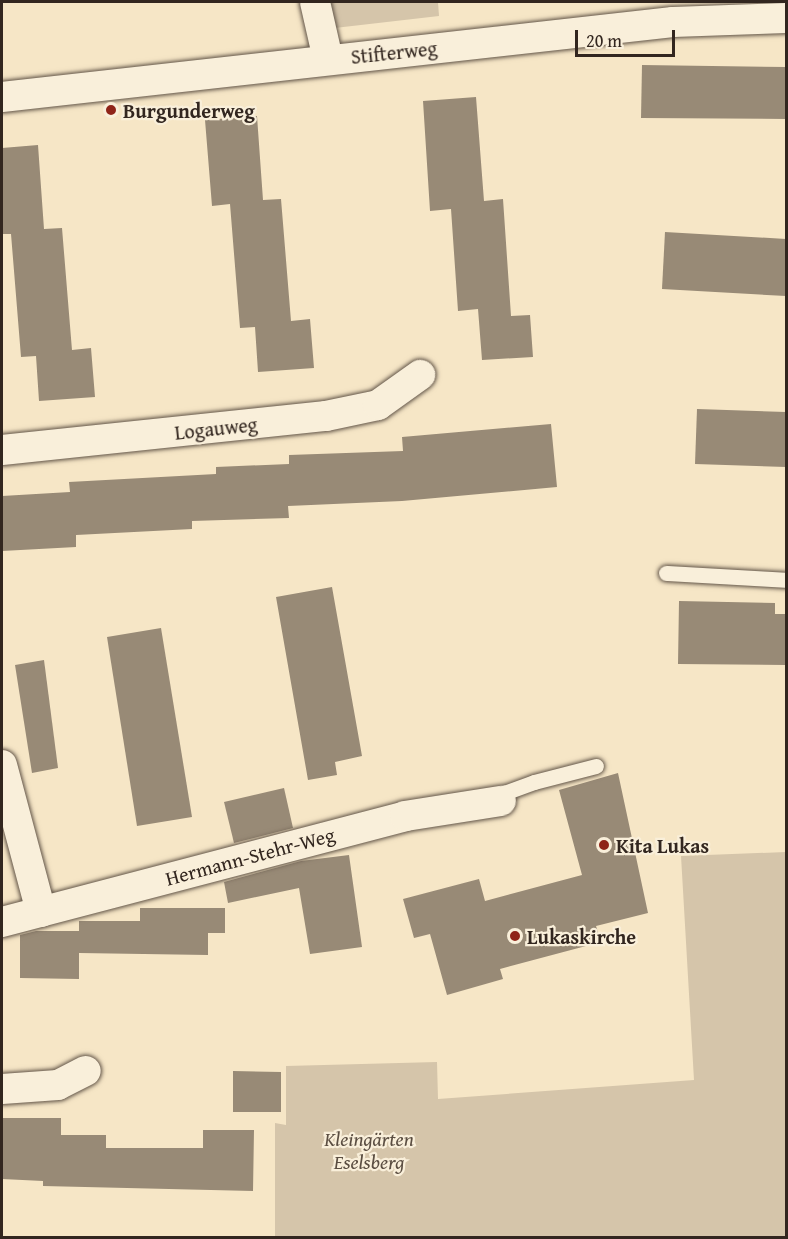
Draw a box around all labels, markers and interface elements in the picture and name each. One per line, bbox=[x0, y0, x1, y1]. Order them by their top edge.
scale bar bbox=[578, 18, 678, 56]
text: 20 m bbox=[586, 27, 622, 54]
street label: Stifterweg bbox=[350, 36, 438, 68]
place label: Burgunderweg bbox=[123, 98, 255, 122]
marker: Burgunderweg bbox=[104, 103, 118, 117]
street label: Logauweg bbox=[173, 412, 259, 444]
street label: Hermann-Stehr-Weg bbox=[163, 822, 337, 890]
place label: Kita Lukas bbox=[616, 833, 709, 857]
marker: Kita Lukas bbox=[597, 838, 611, 852]
place label: Lukaskirche bbox=[527, 924, 636, 948]
marker: Lukaskirche bbox=[508, 929, 522, 943]
park label: Kleingärten Eselsberg bbox=[324, 1127, 414, 1174]

